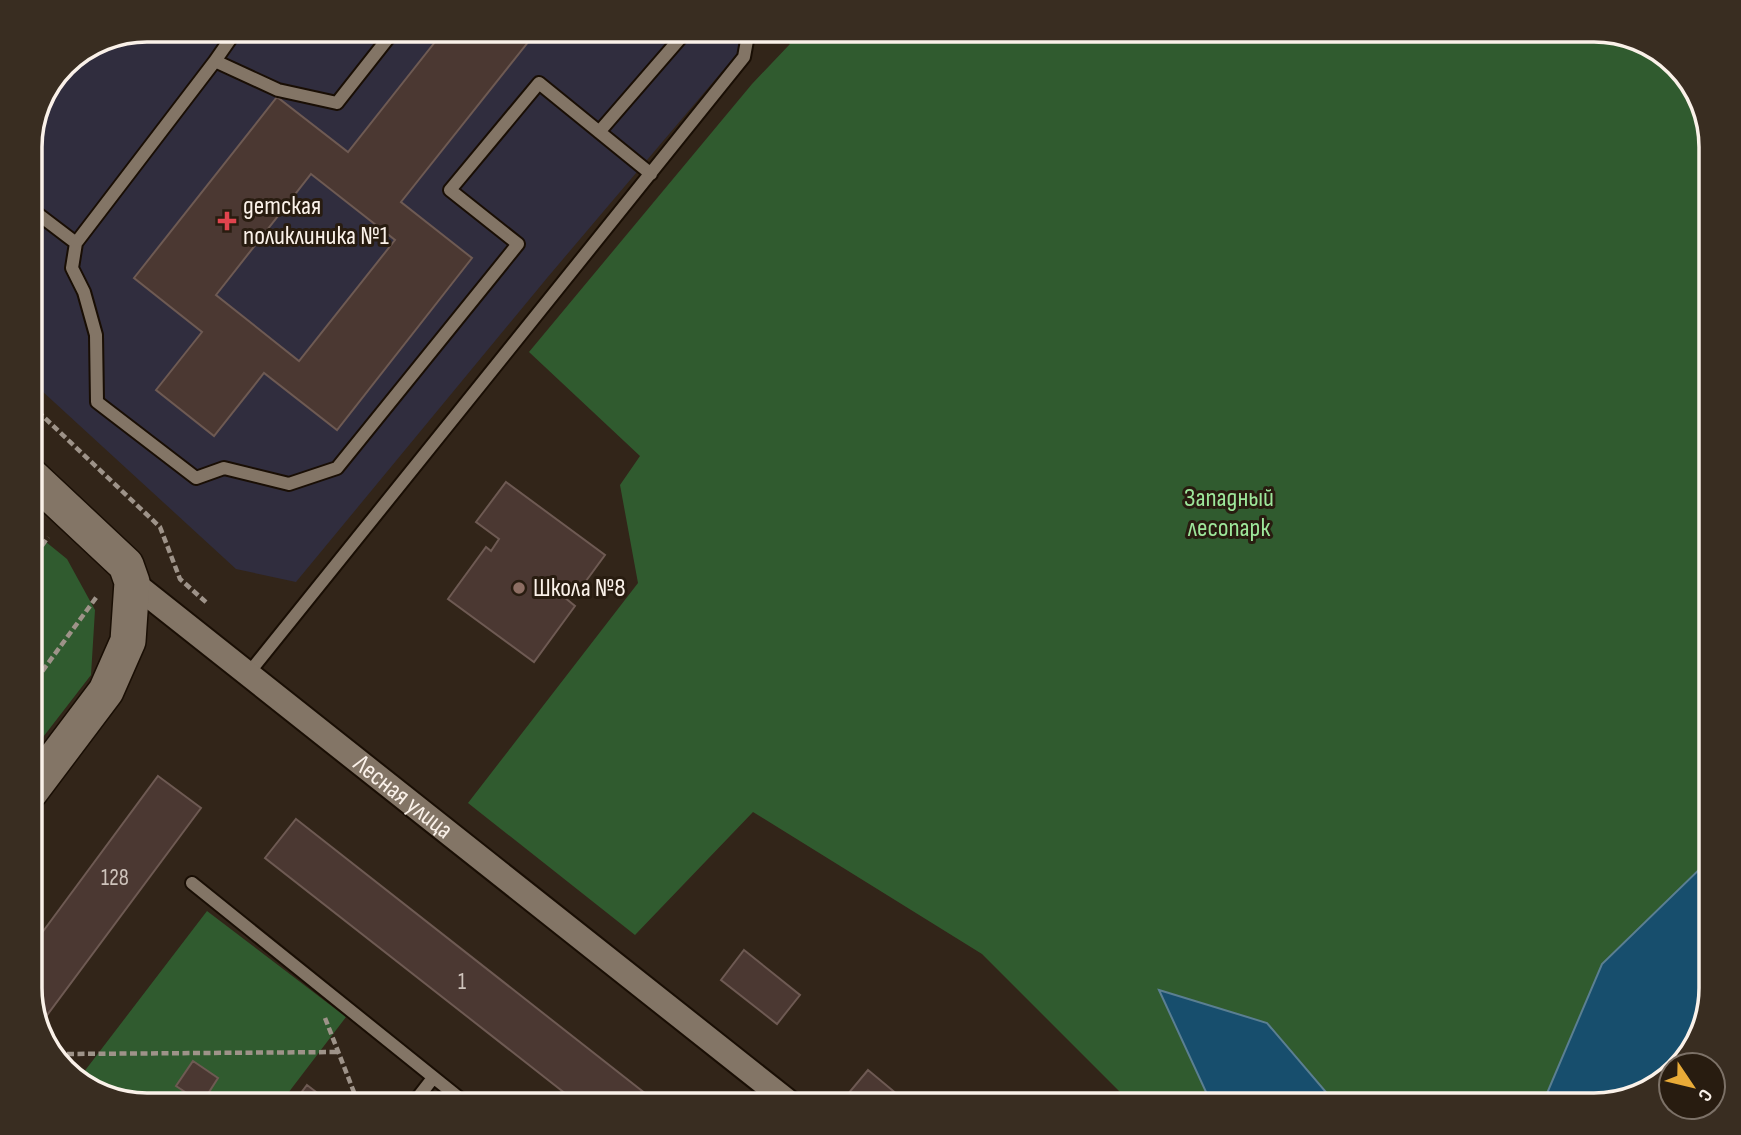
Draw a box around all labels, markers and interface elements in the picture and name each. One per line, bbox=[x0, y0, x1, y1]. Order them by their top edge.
place label: детская поликлиника №1 bbox=[243, 191, 389, 252]
marker: детская поликлиника №1 bbox=[217, 211, 237, 231]
park label: Западный лесопарк bbox=[1184, 483, 1274, 544]
place label: Школа №8 bbox=[533, 573, 626, 604]
marker: Школа №8 bbox=[511, 580, 527, 596]
street label: Лесная улица bbox=[347, 747, 459, 846]
house number: 128 bbox=[101, 864, 129, 892]
house number: 1 bbox=[458, 968, 466, 996]
north arrow bbox=[1657, 1051, 1727, 1121]
text: С bbox=[1692, 1084, 1717, 1106]

